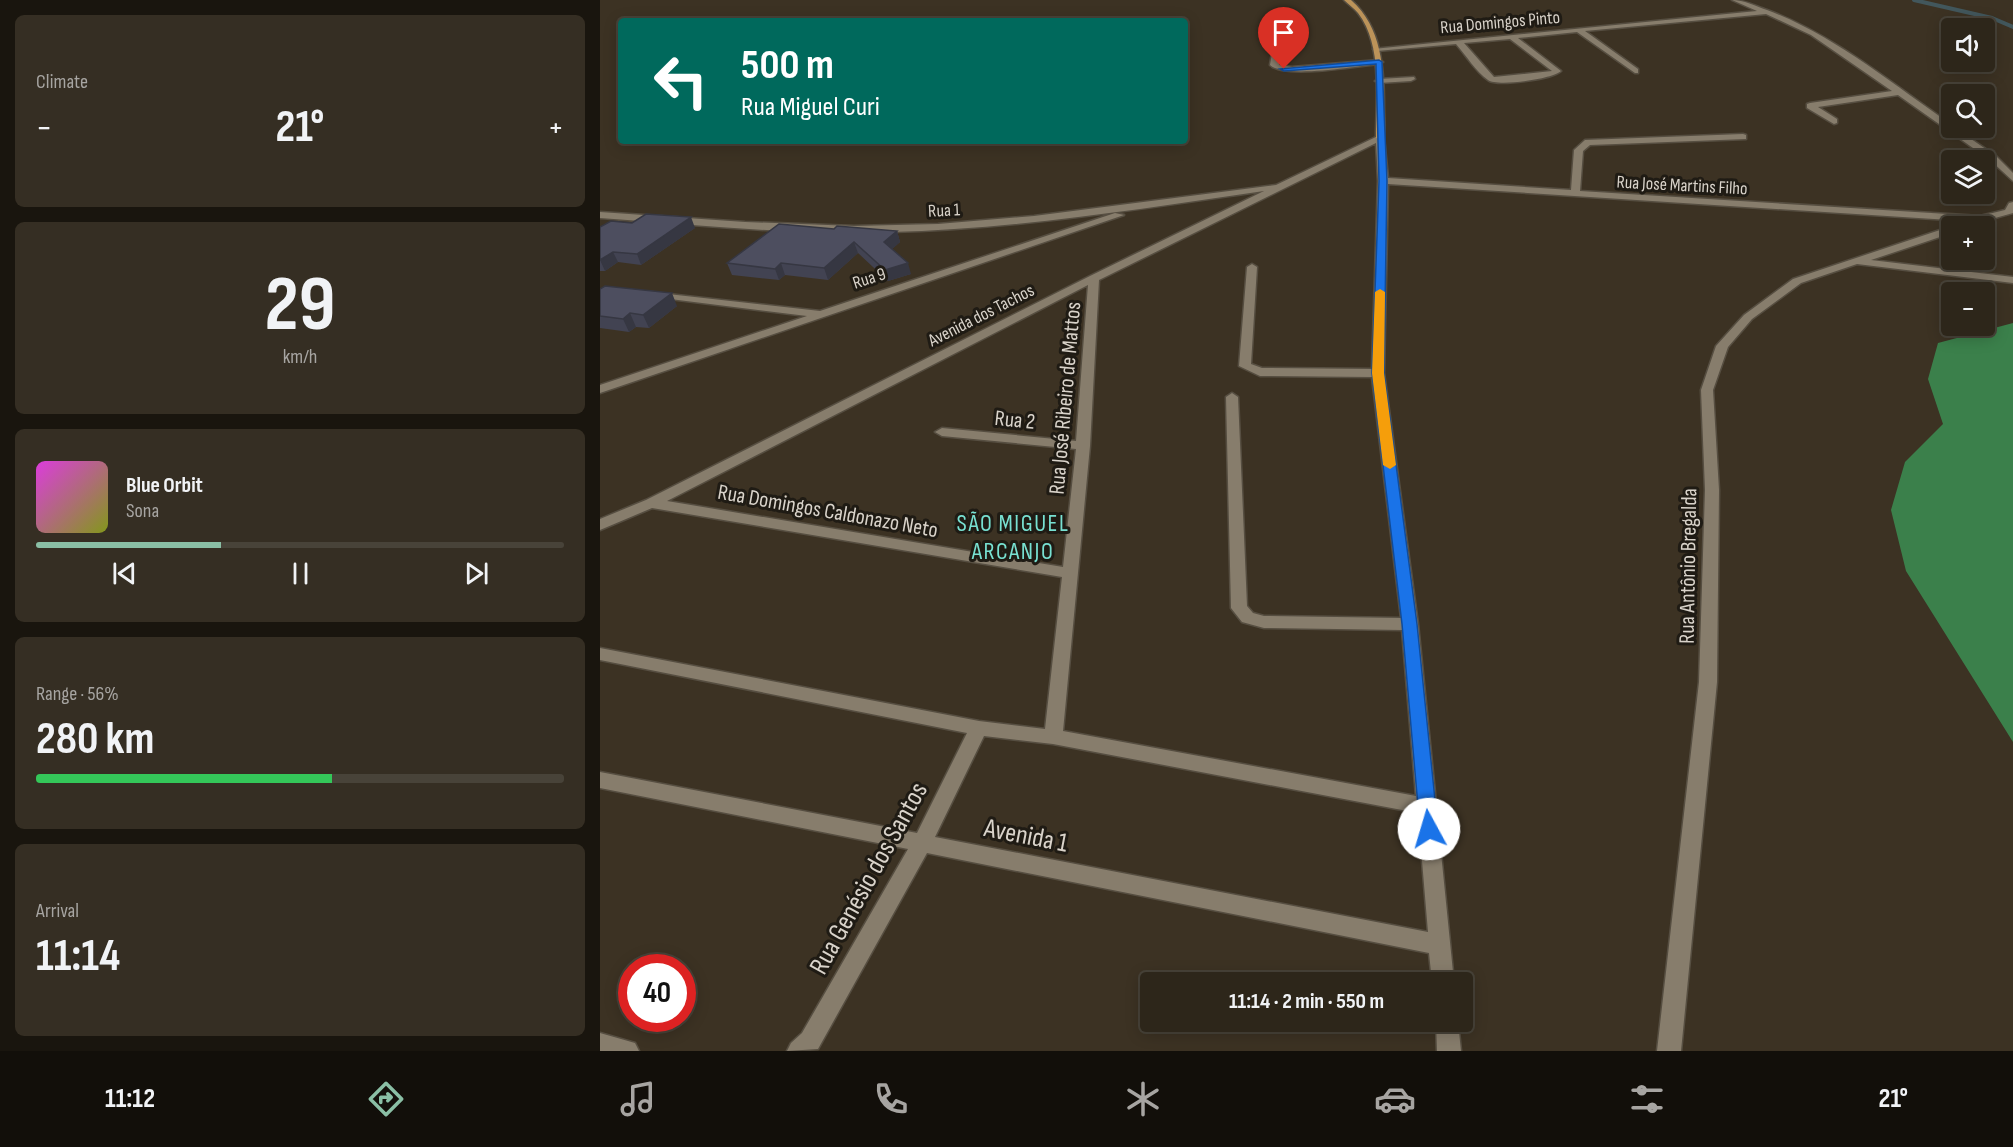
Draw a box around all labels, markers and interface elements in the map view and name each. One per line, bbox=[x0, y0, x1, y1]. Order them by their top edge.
pin bbox=[1258, 7, 1309, 69]
street label: Rua Domingos Pinto bbox=[1439, 7, 1561, 38]
icon: arrive bbox=[1267, 16, 1300, 49]
map controls bbox=[1941, 18, 1995, 336]
button: sound bbox=[1941, 18, 1995, 72]
text: 500 m bbox=[741, 40, 834, 91]
icon: left bbox=[642, 42, 720, 120]
text: Climate bbox=[36, 70, 88, 94]
button: search bbox=[1941, 84, 1995, 138]
text: Rua Miguel Curi bbox=[741, 91, 880, 123]
text: 21° bbox=[276, 100, 324, 155]
text: − bbox=[36, 108, 52, 148]
text: + bbox=[548, 108, 564, 148]
button: layers bbox=[1941, 150, 1995, 204]
street label: Rua José Martins Filho bbox=[1616, 172, 1748, 199]
street label: Rua 1 bbox=[928, 199, 961, 222]
button: + bbox=[1941, 216, 1995, 270]
text: 29 bbox=[264, 259, 336, 352]
street label: Rua 9 bbox=[850, 263, 888, 294]
street label: Avenida dos Tachos bbox=[924, 280, 1038, 352]
button: − bbox=[1941, 282, 1995, 336]
street label: Rua José Ribeiro de Mattos bbox=[1044, 301, 1087, 496]
text: km/h bbox=[283, 345, 317, 369]
street label: Rua 2 bbox=[993, 405, 1036, 436]
text: Blue Orbit bbox=[126, 472, 203, 499]
street label: Rua Domingos Caldonazo Neto bbox=[716, 479, 940, 544]
street label: Rua Antônio Bregalda bbox=[1674, 488, 1703, 644]
text: Sona bbox=[126, 499, 159, 523]
district label: SÃO MIGUEL ARCANJO bbox=[957, 509, 1069, 566]
icon: previous bbox=[108, 557, 141, 590]
icon: pause bbox=[284, 557, 317, 590]
icon: next bbox=[460, 557, 493, 590]
text: Range · 56% bbox=[36, 682, 119, 706]
text: 280 km bbox=[36, 712, 154, 767]
street label: Rua Genésio dos Santos bbox=[803, 777, 935, 980]
position arrow bbox=[1397, 797, 1461, 861]
street label: Avenida 1 bbox=[980, 812, 1071, 860]
text: Arrival bbox=[36, 899, 79, 923]
text: 11:14 bbox=[36, 929, 120, 984]
speed limit sign: 40 bbox=[618, 954, 696, 1032]
text: 11:14 · 2 min · 550 m bbox=[1229, 988, 1384, 1015]
icon: directions bbox=[365, 1078, 407, 1120]
icon: music bbox=[617, 1078, 659, 1120]
icon: phone bbox=[870, 1078, 912, 1120]
icon: climate bbox=[1122, 1078, 1164, 1120]
icon: car bbox=[1374, 1078, 1416, 1120]
icon: filters bbox=[1626, 1078, 1668, 1120]
text: 11:12 bbox=[105, 1083, 155, 1115]
text: 21° bbox=[1879, 1083, 1908, 1115]

